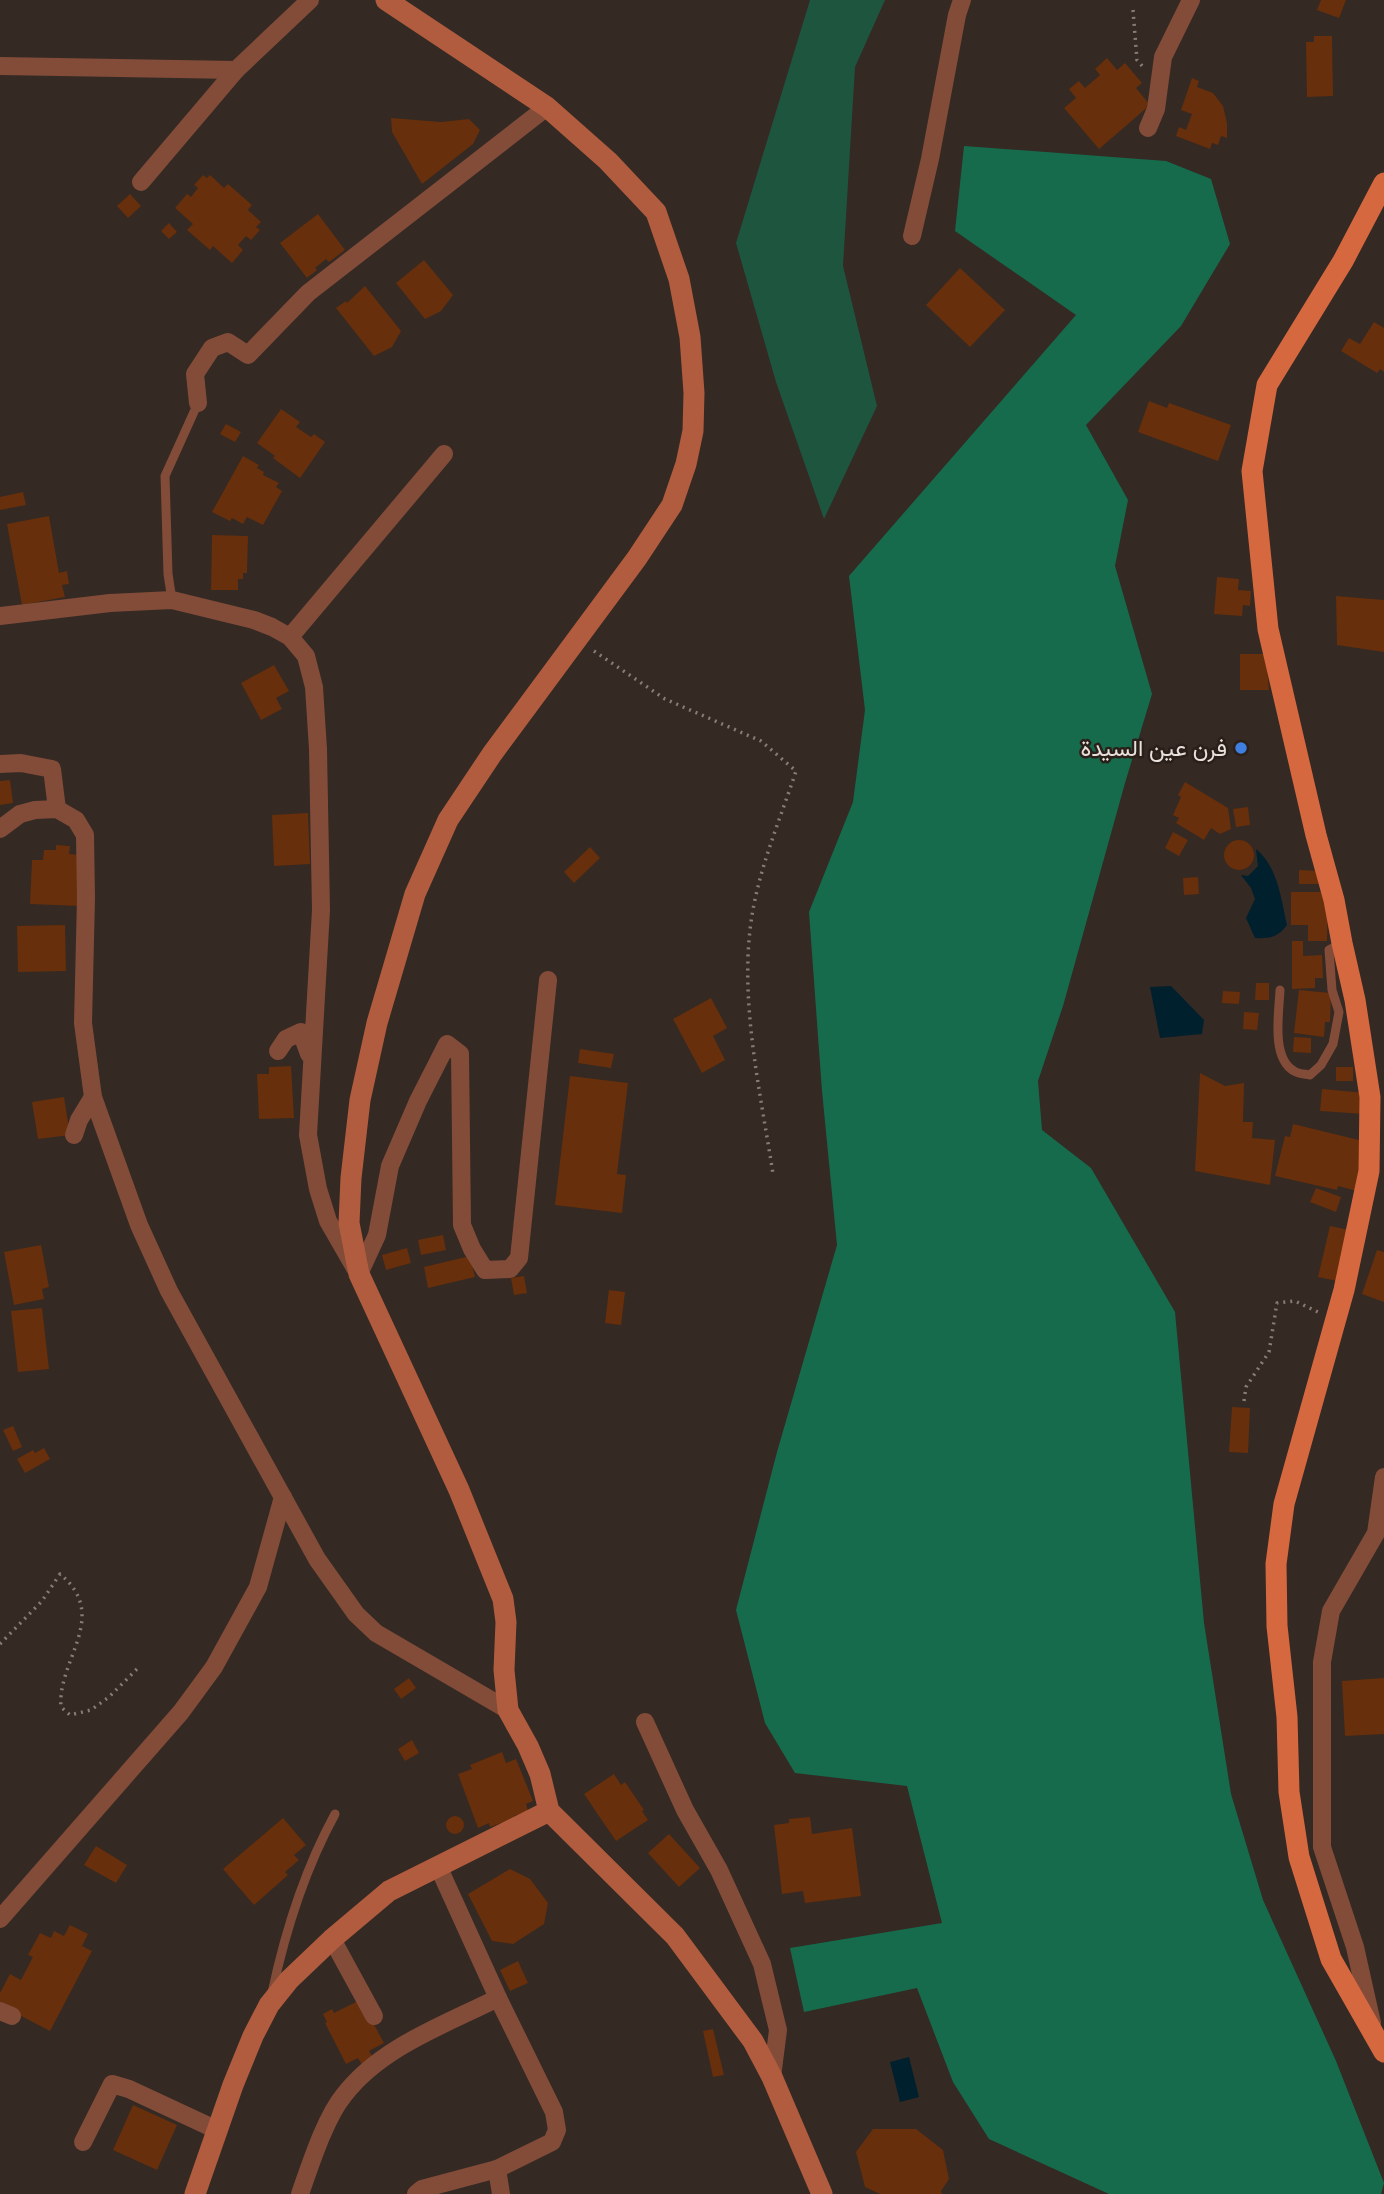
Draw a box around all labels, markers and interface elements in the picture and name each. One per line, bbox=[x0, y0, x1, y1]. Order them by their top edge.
place label: فرن عين السيدة bbox=[1081, 733, 1227, 763]
marker: فرن عين السيدة bbox=[1233, 740, 1249, 756]

